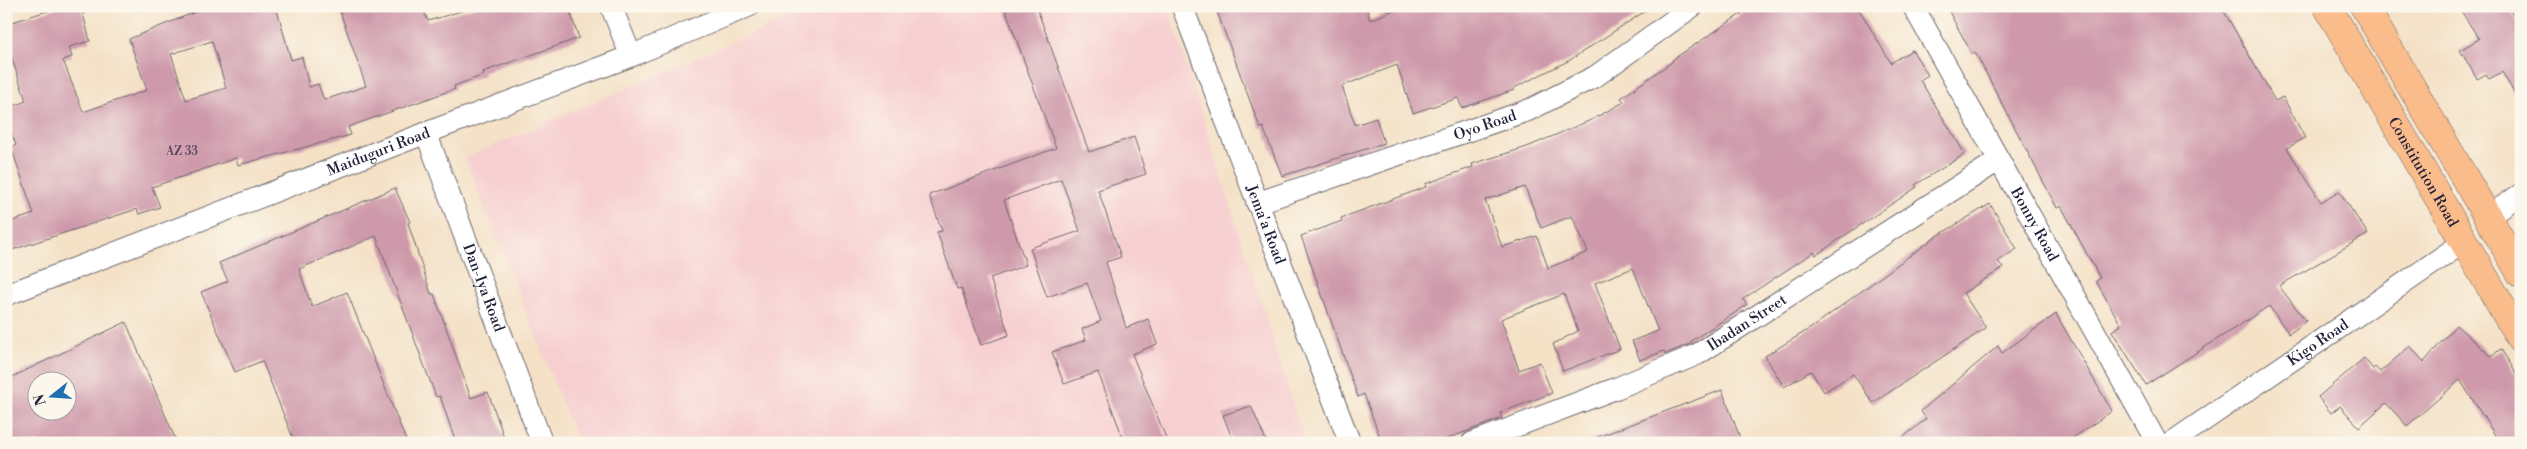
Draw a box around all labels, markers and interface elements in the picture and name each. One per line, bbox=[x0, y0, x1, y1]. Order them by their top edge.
street label: Oyo Road bbox=[1451, 105, 1519, 145]
street label: Constitution Road bbox=[2384, 114, 2463, 231]
street label: Maiduguri Road bbox=[324, 123, 433, 180]
house number: AZ 33 bbox=[165, 144, 198, 159]
street label: Jema'a Road bbox=[1242, 181, 1290, 267]
street label: Bonny Road bbox=[2006, 183, 2063, 265]
street label: Dan-Iya Road bbox=[459, 241, 509, 335]
street label: Ibadan Street bbox=[1704, 290, 1791, 355]
street label: Kigo Road bbox=[2284, 314, 2352, 370]
north arrow bbox=[28, 372, 78, 422]
text: N bbox=[30, 392, 51, 407]

